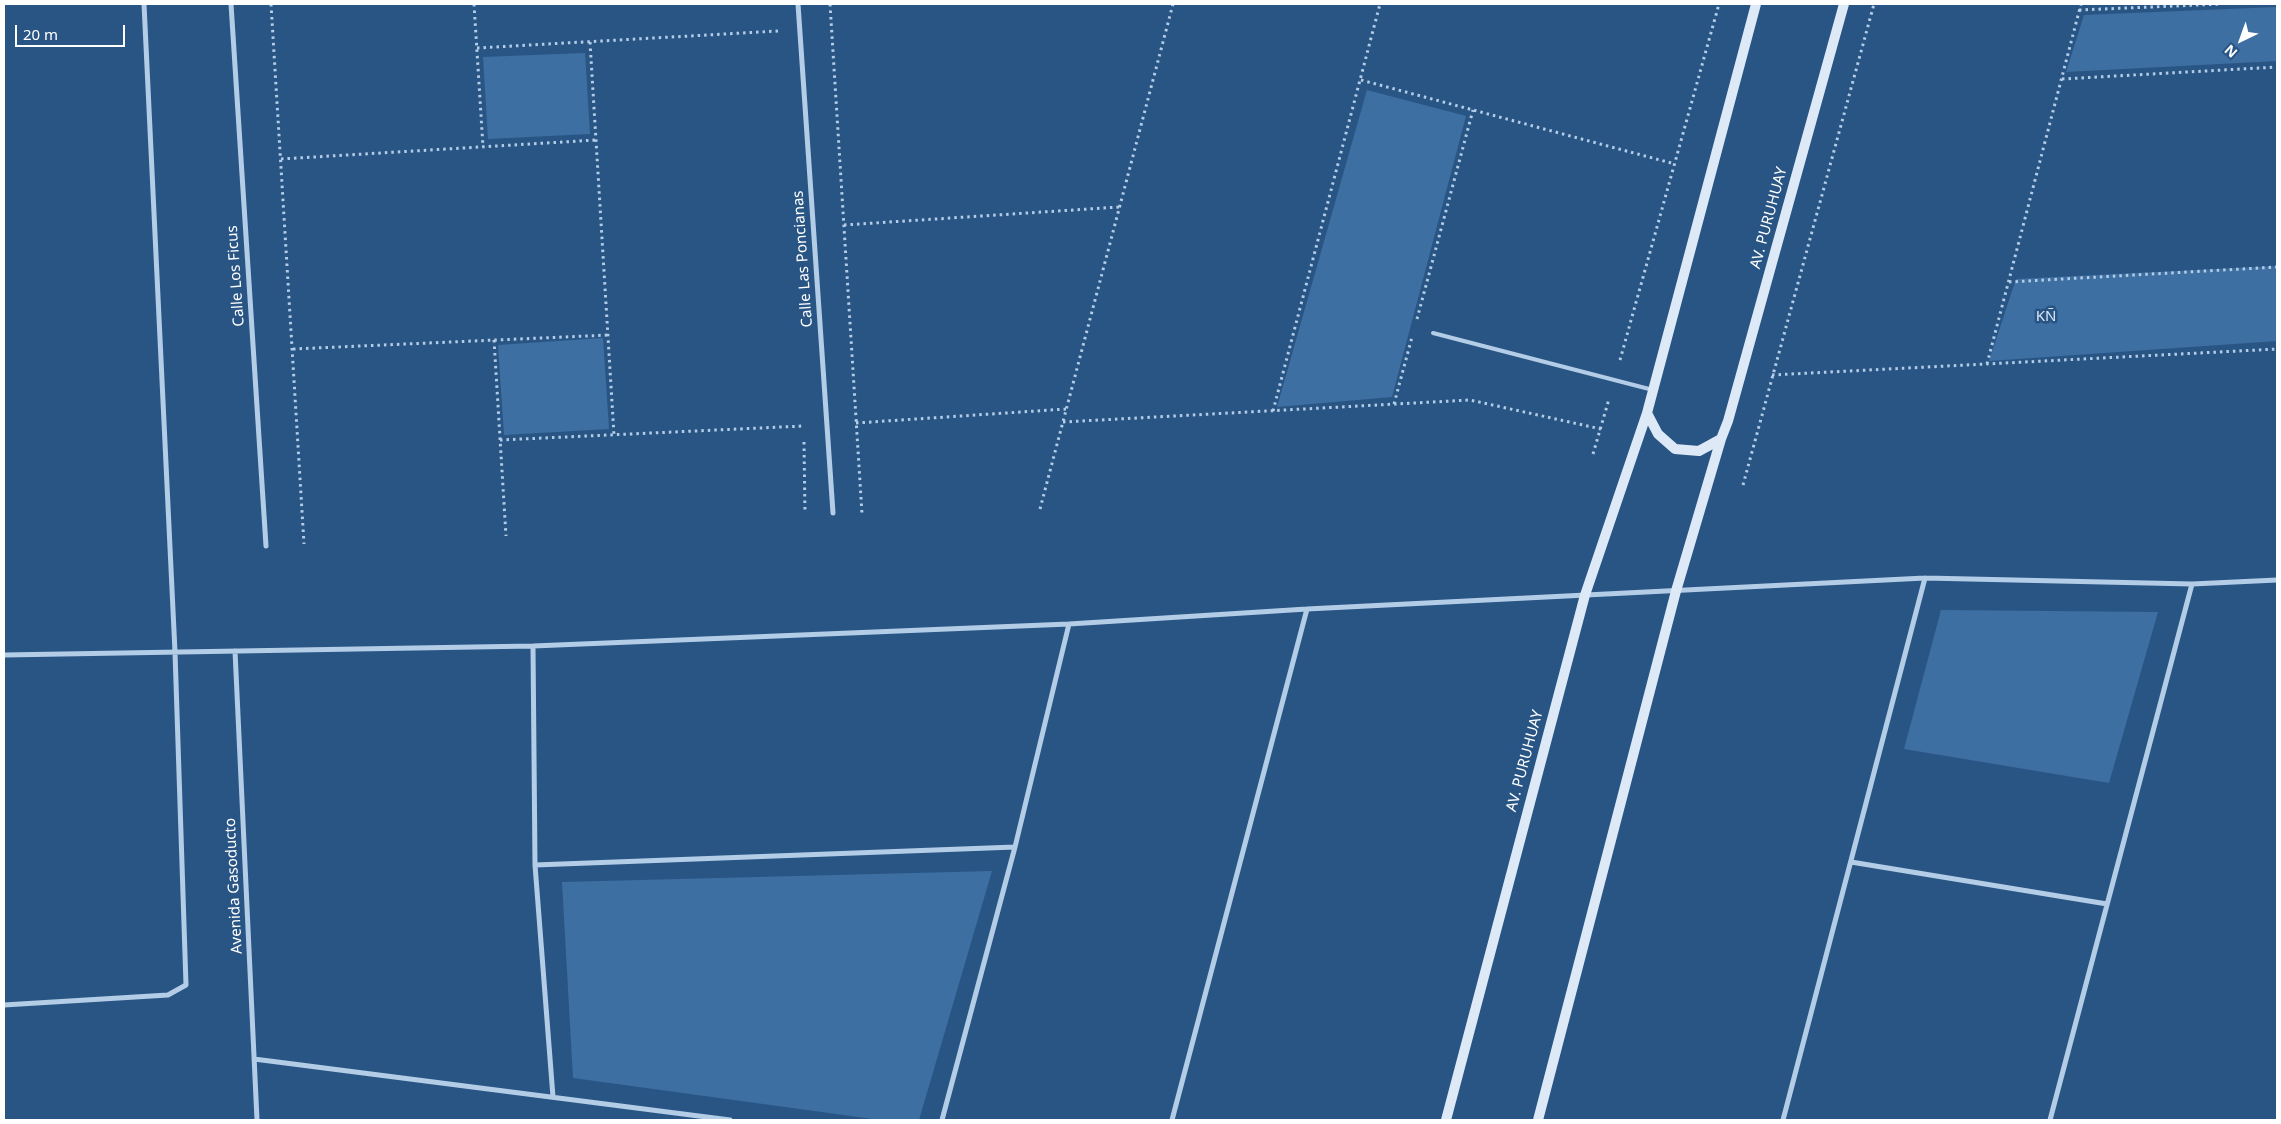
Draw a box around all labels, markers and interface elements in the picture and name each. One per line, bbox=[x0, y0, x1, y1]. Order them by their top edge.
scale bar bbox=[18, 15, 128, 47]
north arrow bbox=[2216, 15, 2266, 65]
text: 20 m bbox=[23, 24, 58, 44]
text: N bbox=[2220, 41, 2241, 62]
street label: AV. PURUHUAY bbox=[1747, 165, 1791, 271]
street label: Calle Las Poncianas bbox=[789, 190, 817, 328]
street label: Calle Los Ficus bbox=[223, 225, 249, 327]
park label: KÑ bbox=[2036, 308, 2056, 326]
street label: AV. PURUHUAY bbox=[1503, 708, 1547, 814]
street label: Avenida Gasoducto bbox=[221, 818, 247, 954]

